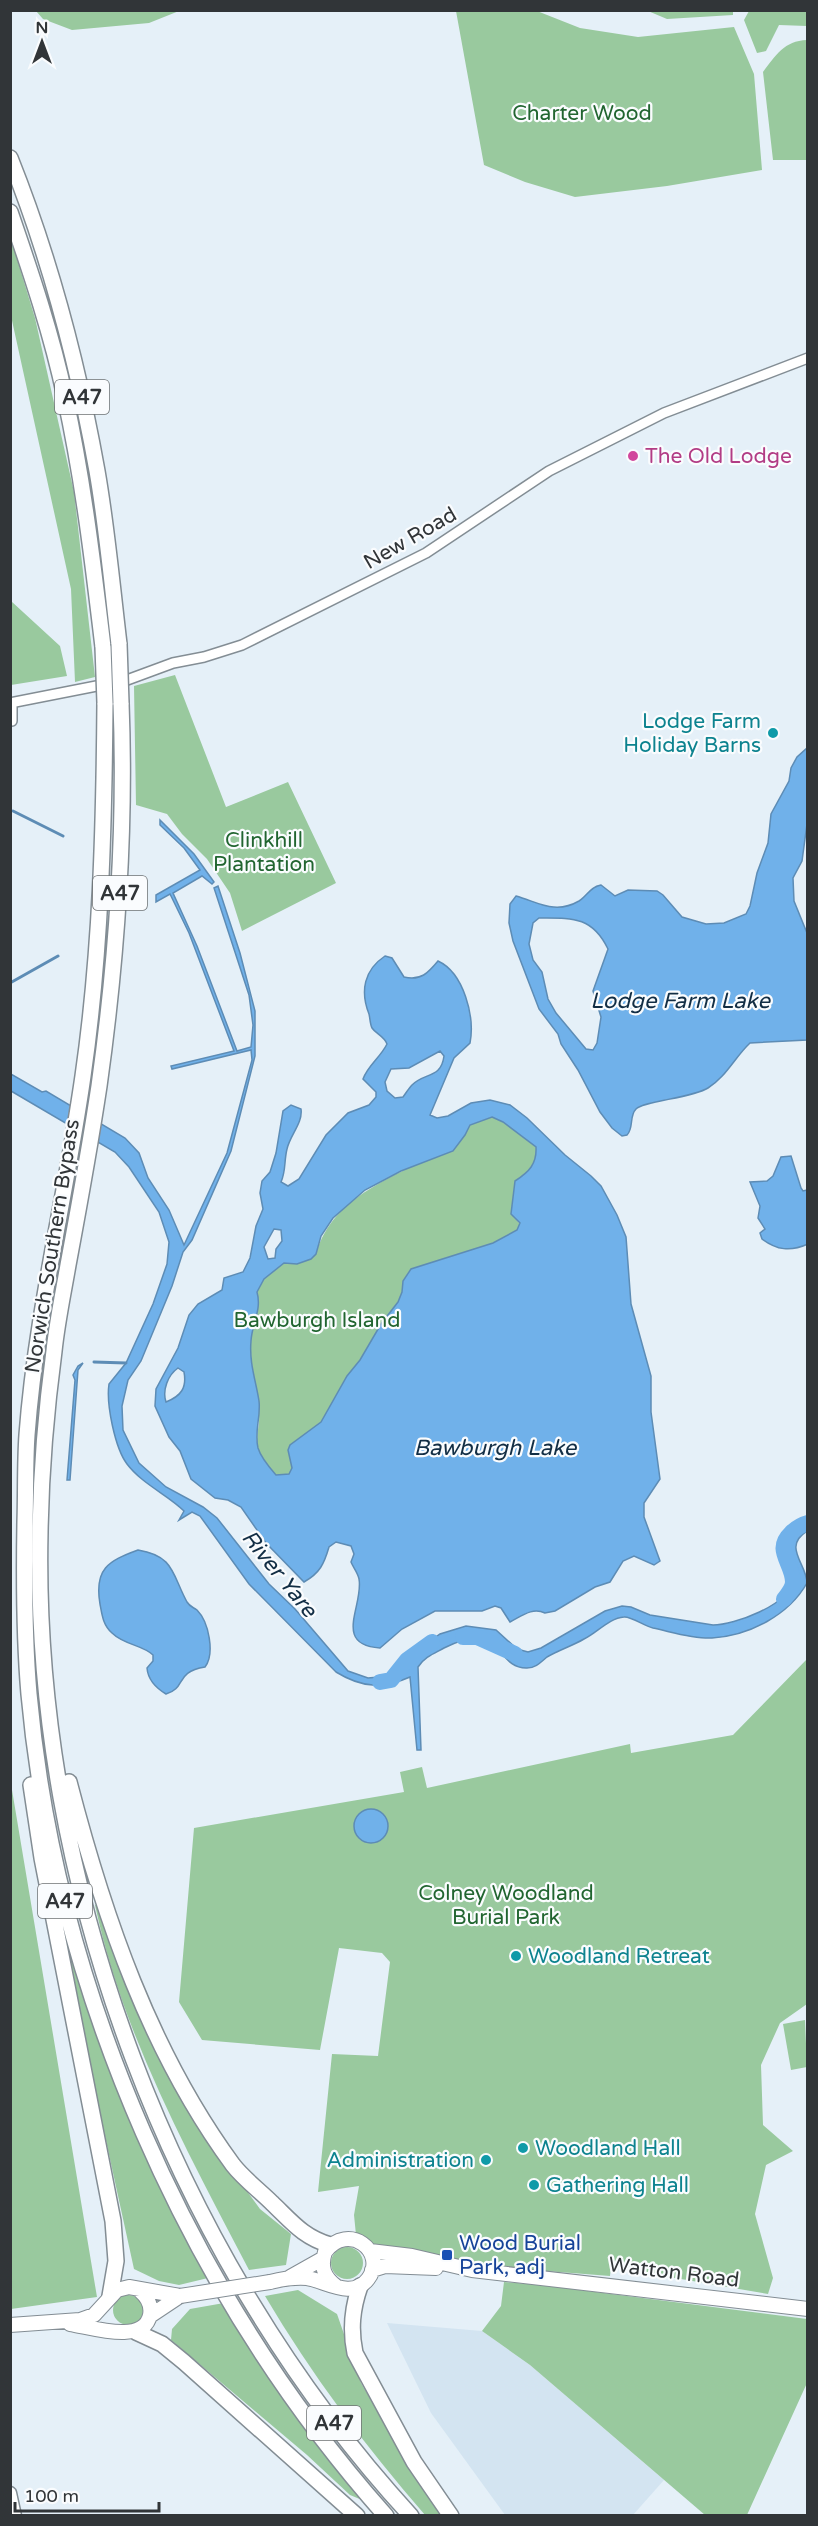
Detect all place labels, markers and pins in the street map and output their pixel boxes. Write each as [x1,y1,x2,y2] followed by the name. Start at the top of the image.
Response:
[645,444,792,469] place label: The Old Lodge
[626,449,640,463] marker: The Old Lodge
[623,709,761,758] place label: Lodge Farm Holiday Barns
[766,726,780,740] marker: Lodge Farm Holiday Barns
[528,1944,710,1969] place label: Woodland Retreat
[509,1949,523,1963] marker: Woodland Retreat
[535,2136,681,2161] place label: Woodland Hall
[516,2141,530,2155] marker: Woodland Hall
[326,2148,474,2173] place label: Administration
[479,2153,493,2167] marker: Administration
[546,2173,689,2198] place label: Gathering Hall
[527,2178,541,2192] marker: Gathering Hall
[459,2231,581,2280] place label: Wood Burial Park, adj
[440,2248,454,2262] marker: Wood Burial Park, adj

